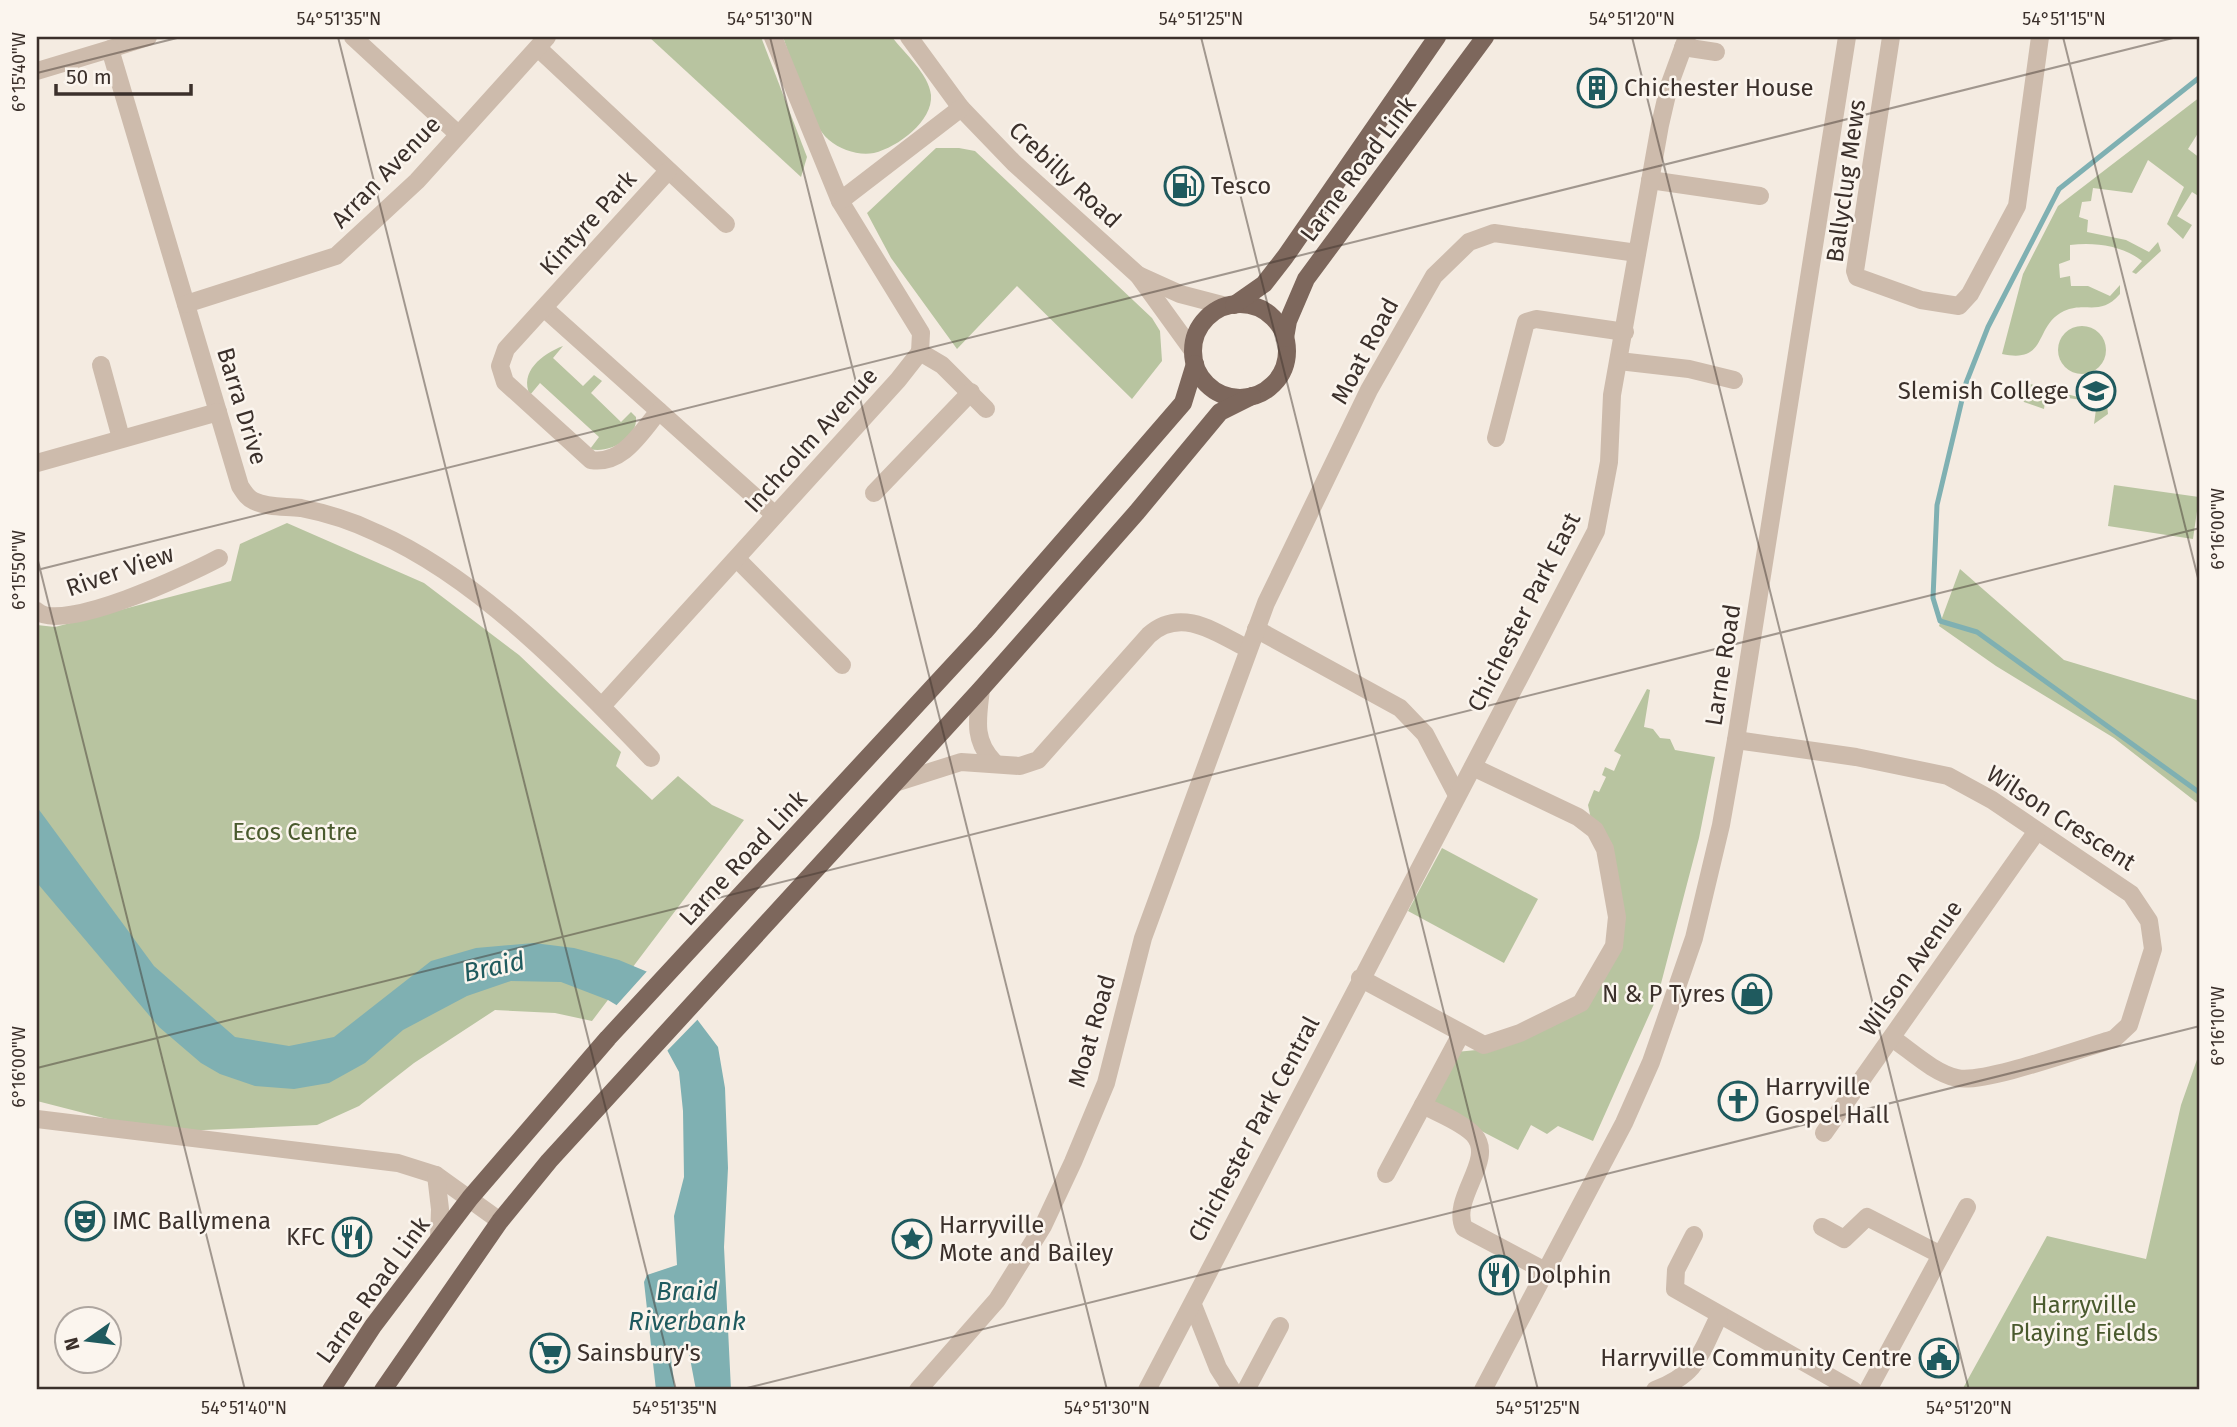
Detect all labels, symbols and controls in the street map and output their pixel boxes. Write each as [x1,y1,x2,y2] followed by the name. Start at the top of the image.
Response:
[297,8,381,30] text: 54°51'35"N
[727,8,813,30] text: 54°51'30"N
[1159,8,1243,30] text: 54°51'25"N
[1589,8,1675,30] text: 54°51'20"N
[2022,8,2106,30] text: 54°51'15"N
[8,32,30,112] text: 6°15'40"W
[56,52,191,96] scale bar
[66,64,112,90] text: 50 m
[1576,67,1618,109] building icon: Chichester House
[1624,74,1813,102] place label: Chichester House
[1294,90,1422,247] street label: Larne Road Link
[1821,98,1871,264] street label: Ballyclug Mews
[326,110,446,234] street label: Arran Avenue
[1003,116,1127,234] street label: Crebilly Road
[534,165,643,281] street label: Kintyre Park
[1163,165,1205,207] fuel station icon: Tesco
[1211,172,1271,200] place label: Tesco
[1325,293,1405,409] street label: Moat Road
[211,344,273,468] street label: Barra Drive
[739,362,883,518] street label: Inchcolm Avenue
[2075,370,2117,412] school or university icon: Slemish College
[1898,377,2069,405] place label: Slemish College
[2207,488,2229,570] text: 6°16'00"W
[1462,507,1586,716] street label: Chichester Park East
[8,530,30,610] text: 6°15'50"W
[62,540,178,602] street label: River View
[1700,602,1746,728] street label: Larne Road
[1981,759,2141,877] street label: Wilson Crescent
[673,784,813,931] street label: Larne Road Link
[232,818,358,846] park label: Ecos Centre
[1854,895,1968,1041] street label: Wilson Avenue
[460,945,528,989] water label: Braid
[1063,971,1121,1091] street label: Moat Road
[1731,973,1773,1015] shop icon: N & P Tyres
[1602,980,1725,1008] place label: N & P Tyres
[2207,986,2229,1066] text: 6°16'10"W
[1183,1011,1325,1247] street label: Chichester Park Central
[8,1026,30,1108] text: 6°16'00"W
[1765,1073,1889,1129] place label: Harryville Gospel Hall
[1717,1080,1759,1122] church icon: Harryville Gospel Hall
[64,1200,106,1242] theatre icon: IMC Ballymena
[112,1207,271,1235] place label: IMC Ballymena
[310,1211,436,1369] street label: Larne Road Link
[939,1211,1114,1267] place label: Harryville Mote and Bailey
[331,1216,373,1258] restaurant icon: KFC
[891,1218,933,1260] place icon: Harryville Mote and Bailey
[286,1223,325,1251] place label: KFC
[1478,1254,1520,1296] restaurant icon: Dolphin
[1526,1261,1612,1289] place label: Dolphin
[628,1276,746,1337] water label: Braid Riverbank
[2010,1291,2158,1347] park label: Harryville Playing Fields
[52,1304,122,1374] north arrow
[529,1332,571,1374] supermarket icon: Sainsbury's
[59,1335,85,1353] text: N
[1918,1337,1960,1379] public building icon: Harryville Community Centre
[577,1339,701,1367] place label: Sainsbury's
[1600,1344,1912,1372] place label: Harryville Community Centre
[201,1397,287,1419] text: 54°51'40"N
[633,1397,717,1419] text: 54°51'35"N
[1064,1397,1150,1419] text: 54°51'30"N
[1496,1397,1580,1419] text: 54°51'25"N
[1926,1397,2012,1419] text: 54°51'20"N

